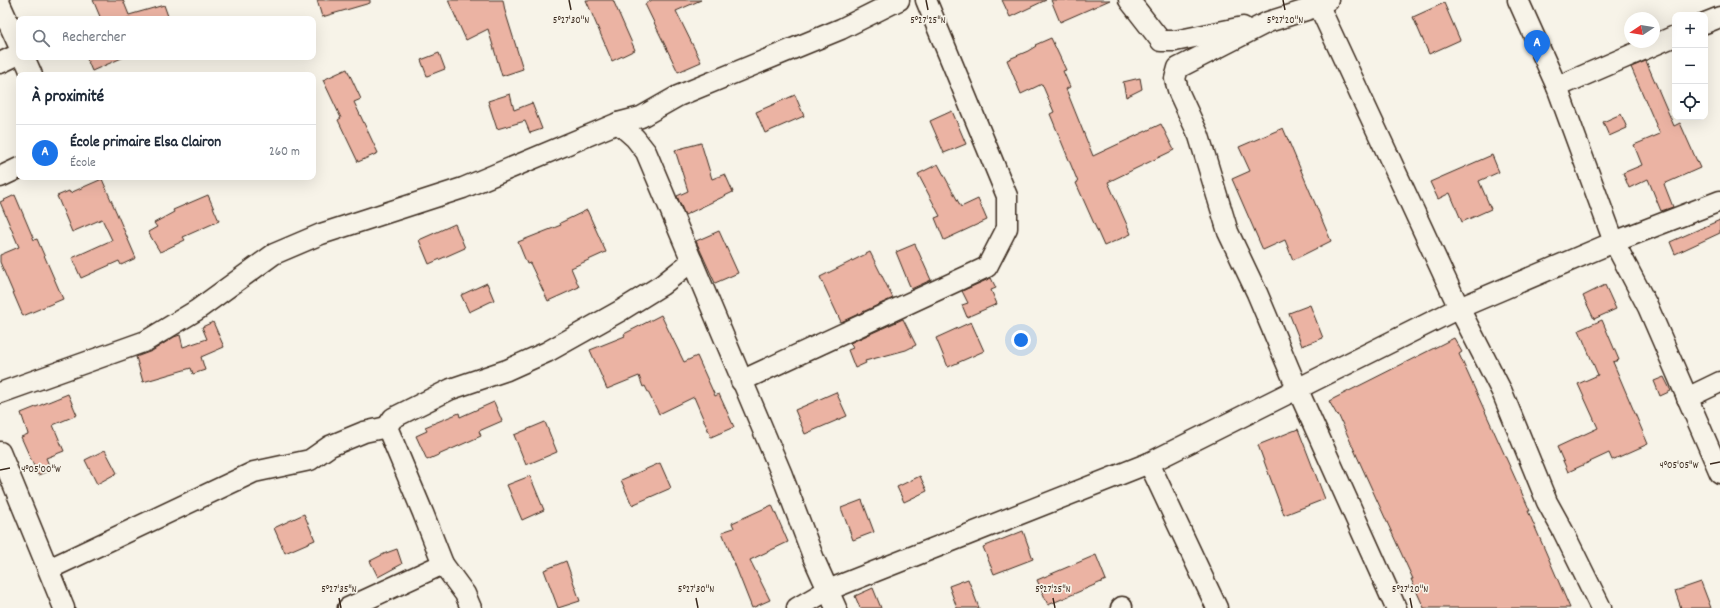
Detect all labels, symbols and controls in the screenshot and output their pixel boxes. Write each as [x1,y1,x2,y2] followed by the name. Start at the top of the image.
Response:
[1624,12,1660,48] north arrow
[1672,12,1708,120] map controls
[1672,12,1708,48] button: +
[553,14,589,28] text: 5°27'30"N
[910,14,946,28] text: 5°27'25"N
[1267,14,1303,28] text: 5°27'20"N
[16,16,316,60] search box
[30,27,52,49] icon: search
[62,27,126,49] text: Rechercher
[1524,30,1550,63] pin: A
[1672,48,1708,84] button: −
[1672,84,1708,120] button: locate
[32,86,104,110] text: À proximité
[70,132,221,154] text: École primaire Elsa Clairon
[41,143,49,162] text: A
[269,143,300,162] text: 260 m
[70,154,96,173] text: École
[1011,330,1031,350] your location
[1660,459,1699,473] text: 4°05'05"W
[21,463,61,477] text: 4°05'00"W
[321,583,357,597] text: 5°27'35"N
[678,583,714,597] text: 5°27'30"N
[1035,583,1071,597] text: 5°27'25"N
[1392,583,1428,597] text: 5°27'20"N

